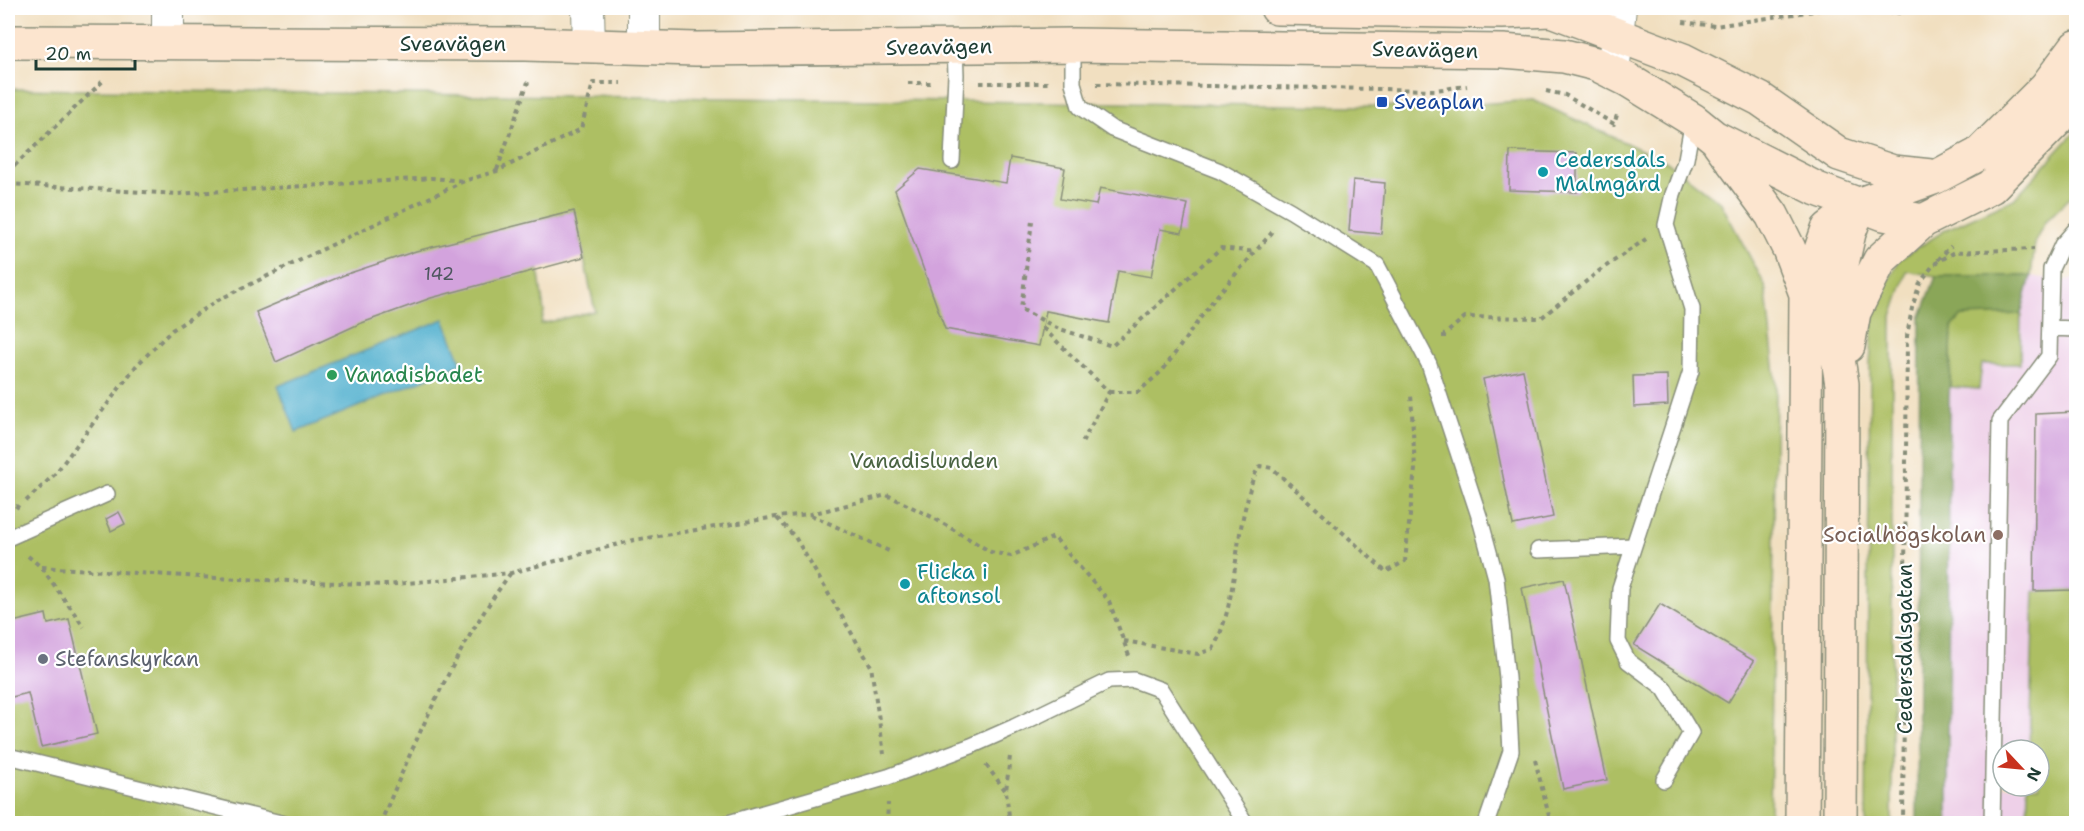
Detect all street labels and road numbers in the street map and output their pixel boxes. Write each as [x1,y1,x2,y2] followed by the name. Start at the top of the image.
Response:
[400,30,506,58] street label: Sveavägen
[886,32,993,62] street label: Sveavägen
[1372,35,1479,65] street label: Sveavägen
[1891,564,1919,734] street label: Cedersdalsgatan

